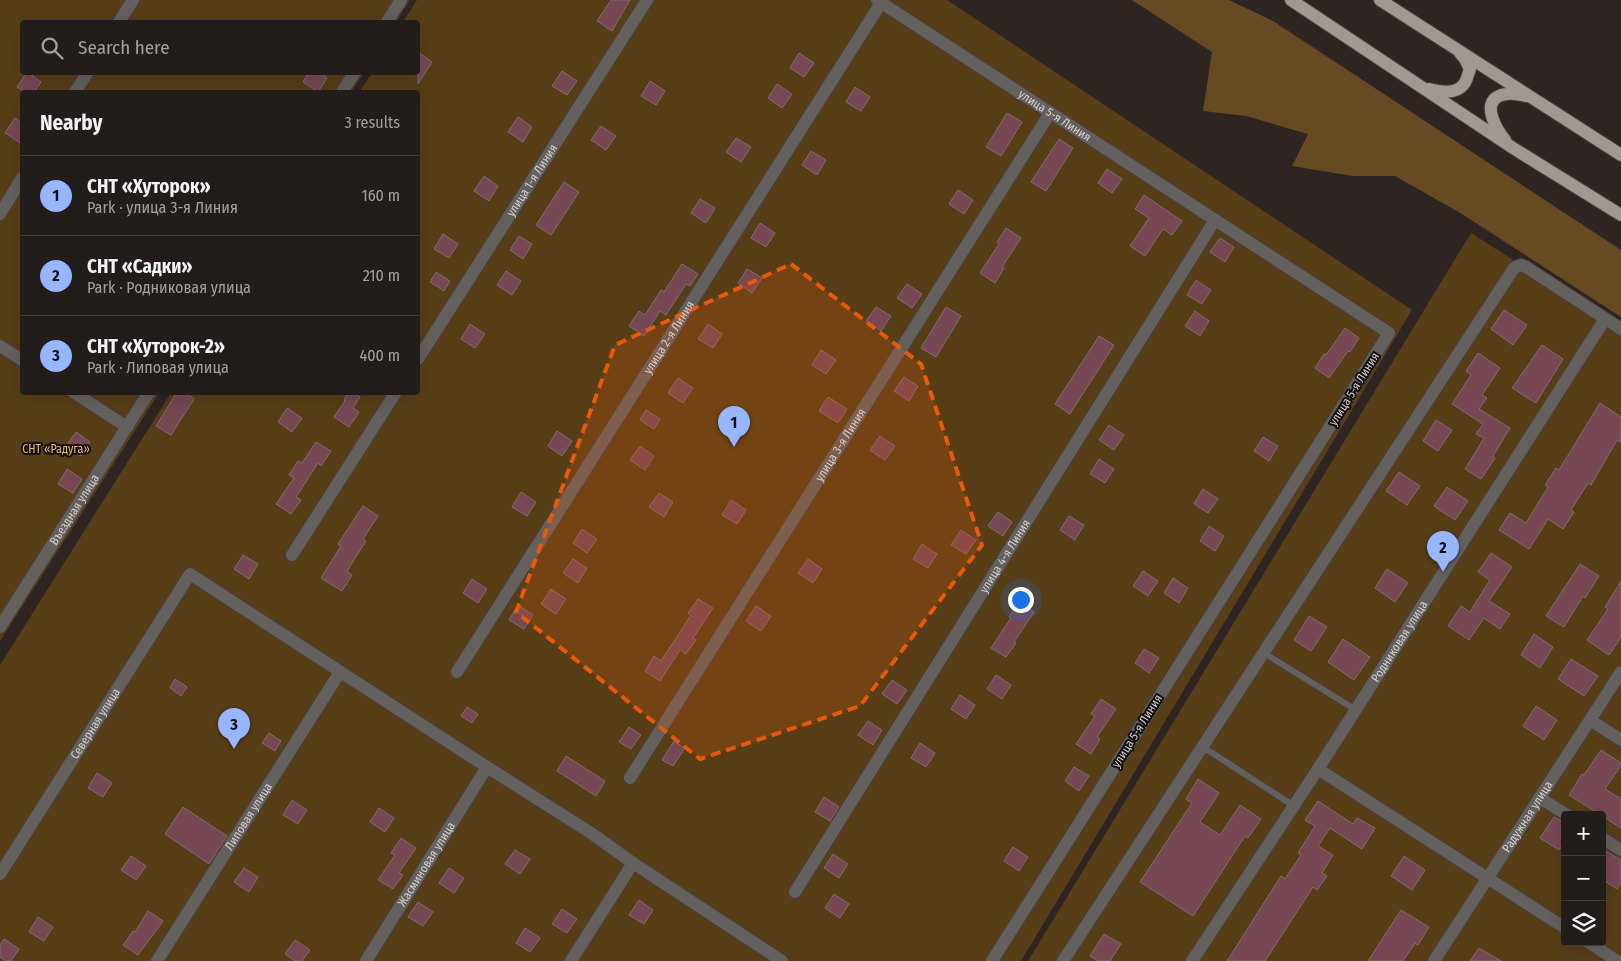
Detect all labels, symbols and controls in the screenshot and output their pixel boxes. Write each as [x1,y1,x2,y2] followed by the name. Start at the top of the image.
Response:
[20,20,420,75] search box
[38,34,66,62] icon: search
[78,36,170,59] text: Search here
[1016,87,1094,144] street label: улица 5-я Линия
[40,110,102,136] text: Nearby
[344,113,400,132] text: 3 results
[504,142,560,219] street label: улица 1-я Линия
[87,175,211,198] text: СНТ «Хуторок»
[53,186,59,205] text: 1
[361,186,400,205] text: 160 m
[87,198,238,217] text: Park · улица 3-я Линия
[87,255,193,278] text: СНТ «Садки»
[52,266,60,285] text: 2
[363,266,400,285] text: 210 m
[87,278,251,297] text: Park · Родниковая улица
[641,298,697,377] street label: улица 2-я Линия
[87,335,225,358] text: СНТ «Хуторок-2»
[52,346,60,365] text: 3
[360,346,400,365] text: 400 m
[1326,350,1382,428] street label: улица 5-я Линия
[87,358,229,377] text: Park · Липовая улица
[718,406,750,447] pin: 1
[812,406,869,484] street label: улица 3-я Линия
[22,442,90,456] park label: СНТ «Радуга»
[47,472,102,548] street label: Въездная улица
[977,517,1033,596] street label: улица 4-я Линия
[1427,531,1459,572] pin: 2
[1008,587,1034,613] your location
[1368,598,1431,685] street label: Родниковая улица
[68,685,123,762] street label: Северная улица
[1109,692,1165,770] street label: улица 5-я Линия
[218,708,250,749] pin: 3
[1499,778,1556,855] street label: Радужная улица
[222,780,275,853] street label: Липовая улица
[1561,811,1606,946] map controls
[1561,811,1606,856] button: +
[395,819,458,909] street label: Жасминовая улица
[1561,856,1606,901] button: −
[1561,901,1606,946] button: layers

